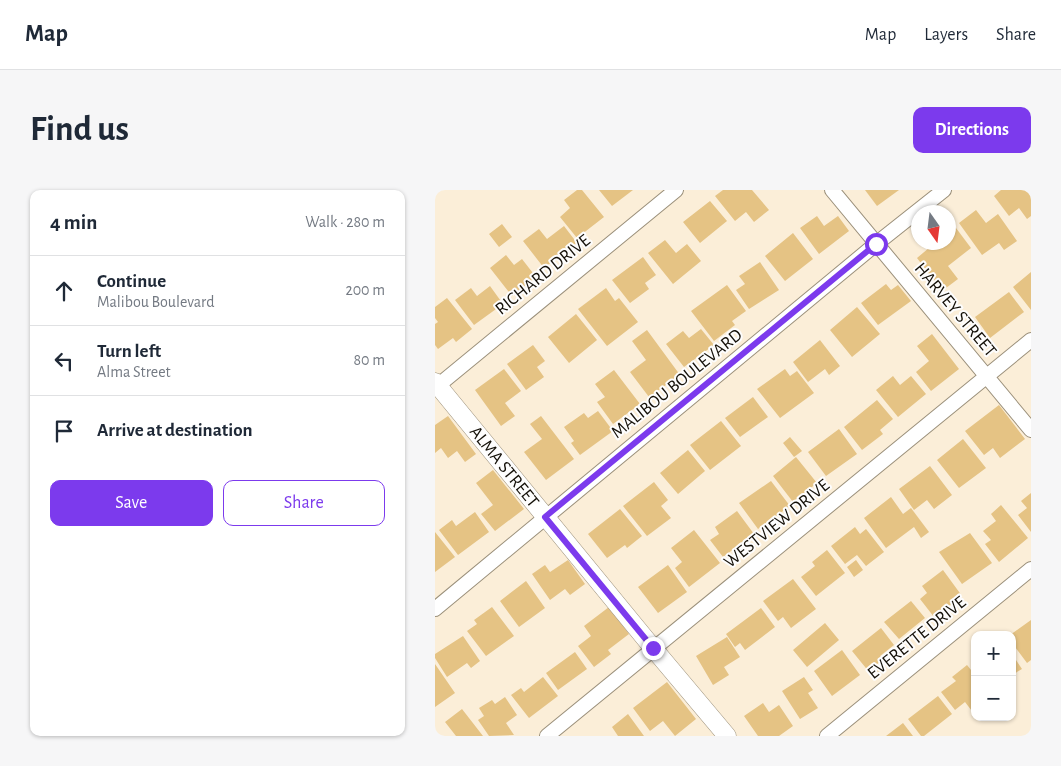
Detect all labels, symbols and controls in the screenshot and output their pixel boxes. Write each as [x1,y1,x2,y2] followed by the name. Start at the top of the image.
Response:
[25,22,68,46] text: Map
[865,26,896,44] text: Map
[924,26,968,44] text: Layers
[996,26,1036,44] text: Share
[913,107,1031,153] button: Directions
[30,112,129,147] text: Find us
[911,205,956,250] north arrow
[50,212,97,233] text: 4 min
[305,214,385,230] text: Walk · 280 m
[492,231,594,319] street label: RICHARD DRIVE
[865,233,888,256] route start
[911,259,1000,361] street label: HARVEY STREET
[97,272,166,291] text: Continue
[50,277,78,305] icon: ahead
[345,282,385,298] text: 200 m
[97,294,215,310] text: Malibou Boulevard
[608,326,746,442] street label: MALIBOU BOULEVARD
[97,342,161,361] text: Turn left
[50,347,78,375] icon: left
[354,352,385,368] text: 80 m
[97,364,171,380] text: Alma Street
[50,417,78,445] icon: arrive
[97,421,253,440] text: Arrive at destination
[466,423,542,511] street label: ALMA STREET
[721,476,833,572] street label: WESTVIEW DRIVE
[50,480,213,526] button: Save
[223,480,385,526] button: Share
[865,593,970,683] street label: EVERETTE DRIVE
[971,631,1016,721] map controls
[971,631,1016,676] button: +
[642,637,665,660] route end
[971,676,1016,721] button: −

